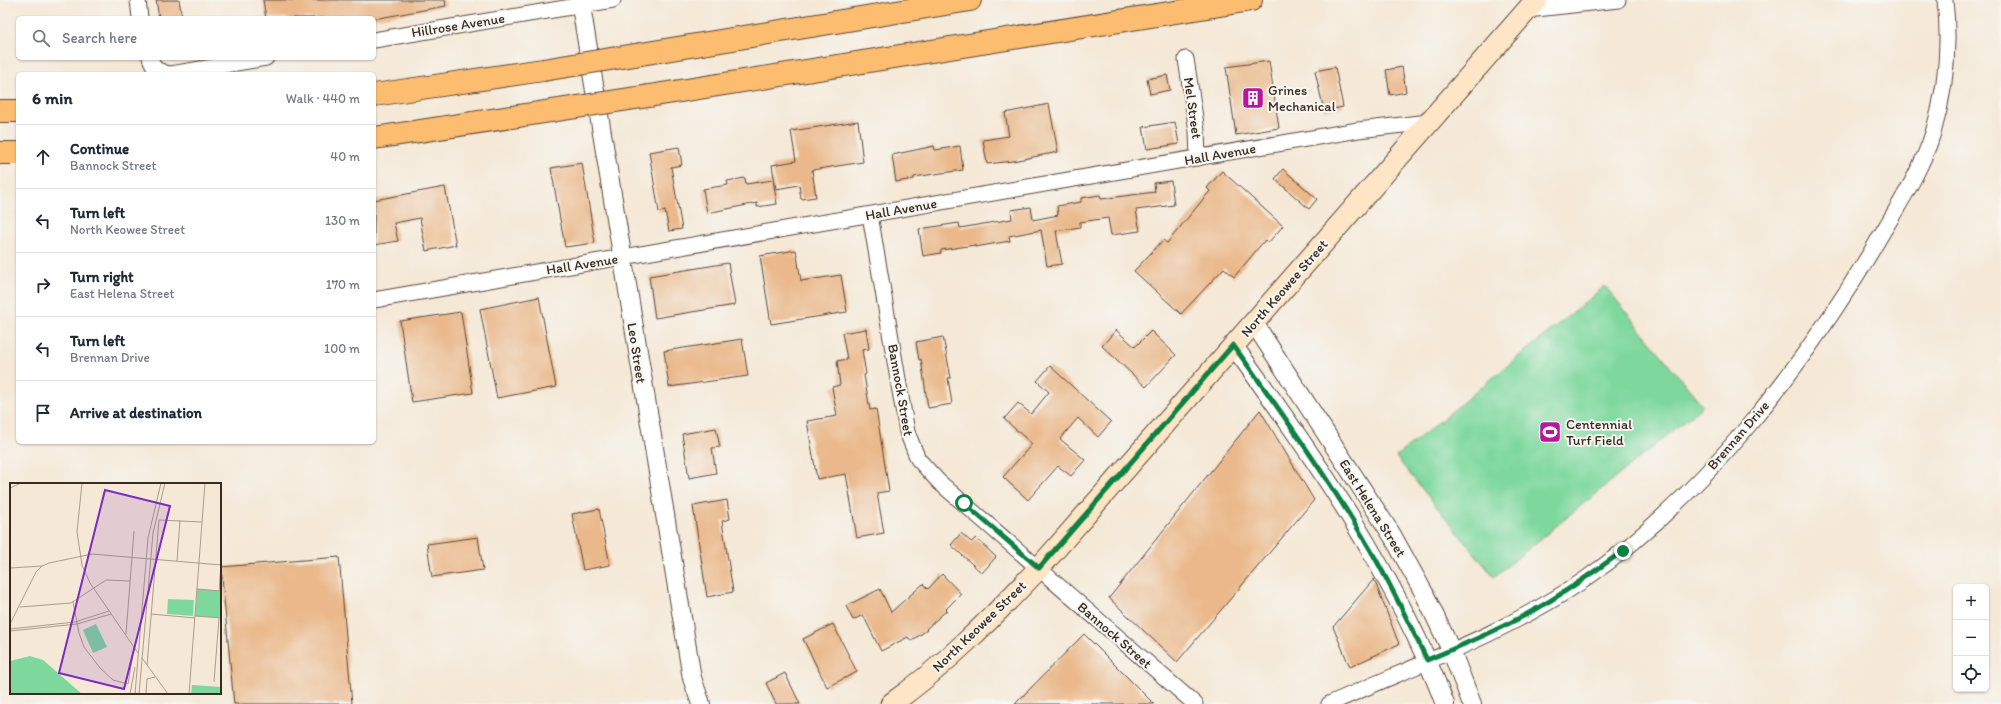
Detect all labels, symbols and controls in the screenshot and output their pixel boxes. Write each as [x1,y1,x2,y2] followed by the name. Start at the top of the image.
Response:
[410,10,506,41] street label: Hillrose Avenue
[16,16,376,60] search box
[30,27,52,49] icon: search
[62,29,137,47] text: Search here
[1180,76,1205,140] street label: Mel Street
[1268,82,1336,115] place label: Grines Mechanical
[1240,85,1266,111] building icon: Grines Mechanical
[32,88,73,108] text: 6 min
[286,91,360,106] text: Walk · 440 m
[70,140,129,158] text: Continue
[1183,140,1258,169] street label: Hall Avenue
[32,146,54,168] icon: ahead
[330,149,360,164] text: 40 m
[70,158,156,173] text: Bannock Street
[864,195,939,224] street label: Hall Avenue
[70,204,125,222] text: Turn left
[32,210,54,232] icon: left
[325,213,360,228] text: 130 m
[70,222,185,237] text: North Keowee Street
[1237,236,1331,341] street label: North Keowee Street
[545,250,620,279] street label: Hall Avenue
[70,268,134,286] text: Turn right
[32,274,54,296] icon: right
[326,277,360,292] text: 170 m
[70,286,174,301] text: East Helena Street
[623,322,650,385] street label: Leo Street
[70,332,125,350] text: Turn left
[32,338,54,360] icon: left
[324,341,360,356] text: 100 m
[884,343,917,437] street label: Bannock Street
[70,350,150,365] text: Brennan Drive
[1704,397,1773,473] street label: Brennan Drive
[32,402,54,424] icon: arrive
[70,404,202,422] text: Arrive at destination
[1566,416,1632,449] place label: Centennial Turf Field
[1537,419,1563,445] sports icon: Centennial Turf Field
[1336,456,1410,560] street label: East Helena Street
[10,483,221,694] inset map
[955,494,973,512] route start
[1614,542,1632,560] route end
[929,577,1030,676] street label: North Keowee Street
[1953,584,1989,692] map controls
[1953,584,1989,620] button: +
[1074,598,1155,672] street label: Bannock Street
[1953,620,1989,656] button: −
[1953,656,1989,692] button: locate

